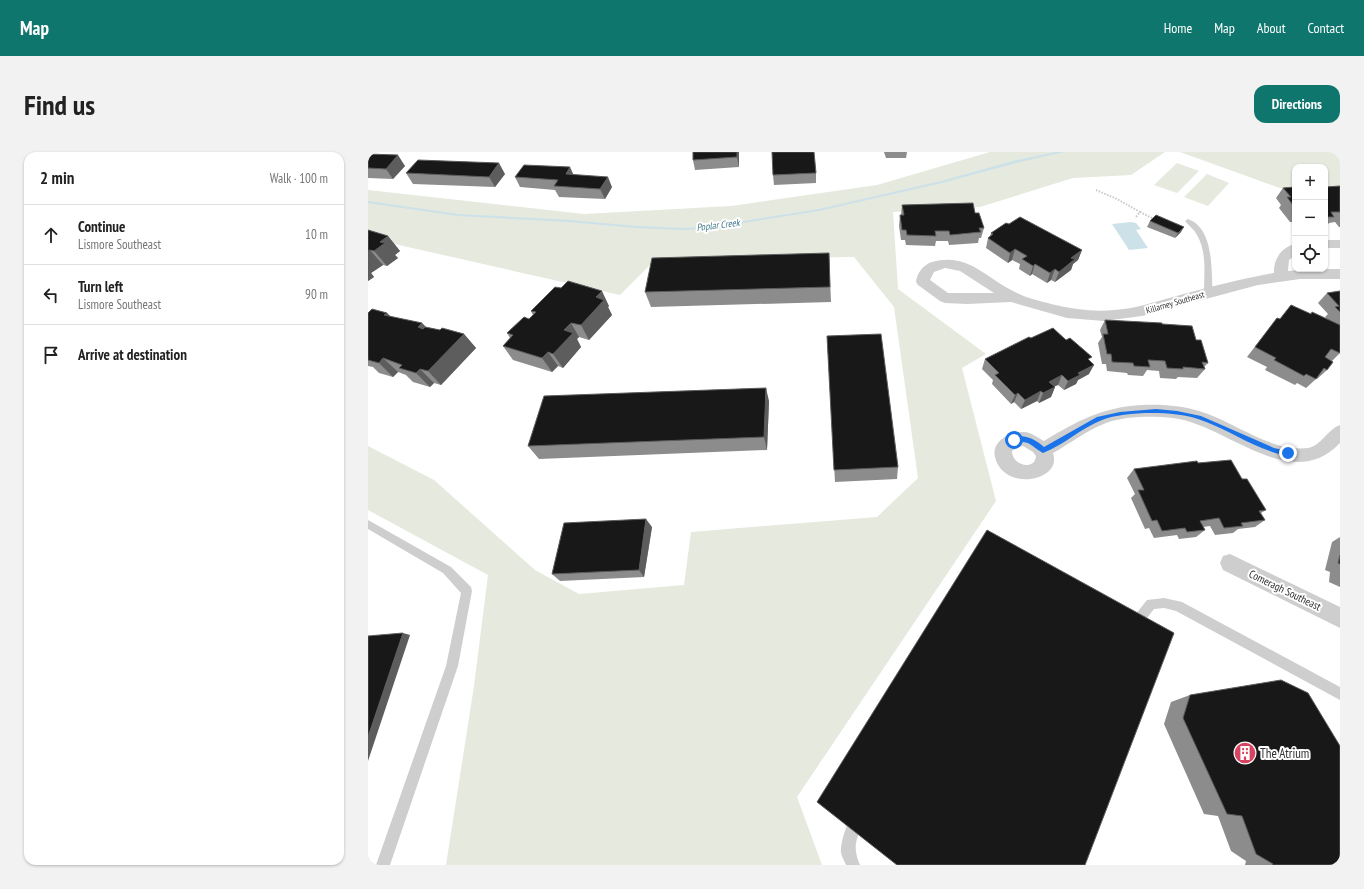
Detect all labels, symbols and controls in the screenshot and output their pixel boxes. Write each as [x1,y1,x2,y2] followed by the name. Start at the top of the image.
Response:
[20,16,49,40] text: Map
[1164,19,1192,37] text: Home
[1214,19,1235,37] text: Map
[1257,19,1286,37] text: About
[1308,19,1344,37] text: Contact
[1254,85,1340,123] button: Directions
[24,86,95,123] text: Find us
[1292,164,1328,272] map controls
[1292,164,1328,200] button: +
[40,167,74,189] text: 2 min
[270,170,328,187] text: Walk · 100 m
[1292,200,1328,236] button: −
[696,216,741,234] water label: Poplar Creek
[78,217,125,236] text: Continue
[40,224,62,246] icon: ahead
[305,226,328,243] text: 10 m
[78,236,161,253] text: Lismore Southeast
[1292,236,1328,272] button: locate
[78,277,123,296] text: Turn left
[40,284,62,306] icon: left
[305,286,328,303] text: 90 m
[1145,288,1206,316] street label: Killarney Southeast
[78,296,161,313] text: Lismore Southeast
[40,344,62,366] icon: arrive
[78,345,187,364] text: Arrive at destination
[1005,431,1023,449] route start
[1279,444,1297,462] route end
[1247,567,1323,613] street label: Comeragh Southeast
[1232,740,1258,766] building icon: The Atrium
[1260,745,1309,762] place label: The Atrium

